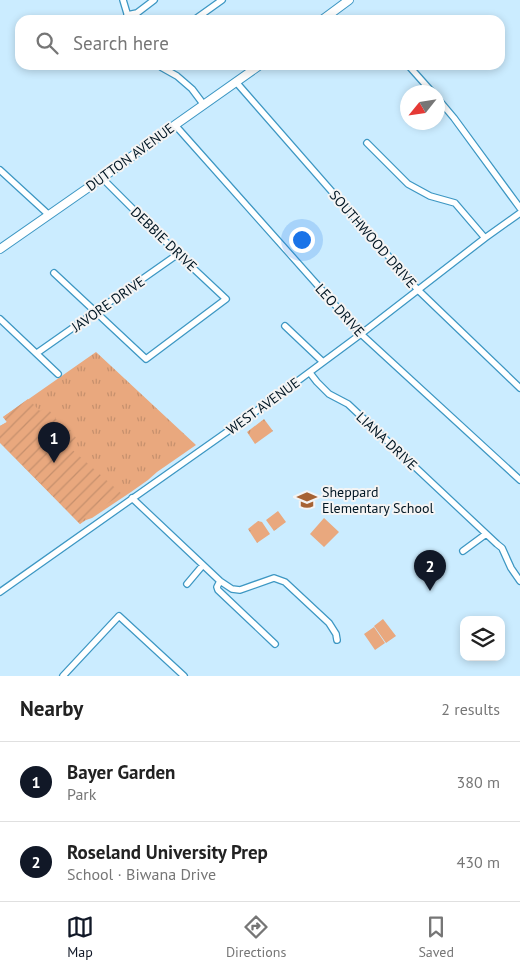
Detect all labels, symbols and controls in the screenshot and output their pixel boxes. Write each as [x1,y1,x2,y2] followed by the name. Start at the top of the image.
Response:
[15,15,505,70] search box
[33,29,61,57] icon: search
[73,31,169,55] text: Search here
[400,85,445,130] north arrow
[82,119,178,195] street label: DUTTON AVENUE
[326,186,420,292] street label: SOUTHWOOD DRIVE
[127,203,201,275] street label: DEBBIE DRIVE
[289,227,315,253] your location
[67,272,148,336] street label: JAVORE DRIVE
[312,280,368,340] street label: LEO DRIVE
[223,373,303,439] street label: WEST AVENUE
[353,408,421,474] street label: LIANA DRIVE
[38,422,70,463] pin: 1
[322,483,434,517] place label: Sheppard Elementary School
[296,489,318,511] school or university icon: Sheppard Elementary School
[414,550,446,591] pin: 2
[460,616,505,661] map controls
[460,616,505,661] button: layers
[20,695,83,722] text: Nearby
[441,699,500,719] text: 2 results
[67,760,175,784] text: Bayer Garden
[31,772,41,792] text: 1
[457,772,500,792] text: 380 m
[67,784,96,804] text: Park
[67,840,268,864] text: Roseland University Prep
[31,852,41,872] text: 2
[457,852,500,872] text: 430 m
[67,864,216,884] text: School · Biwana Drive
[66,913,94,961] tab: Map
[226,913,286,961] tab: Directions
[418,913,454,961] tab: Saved

